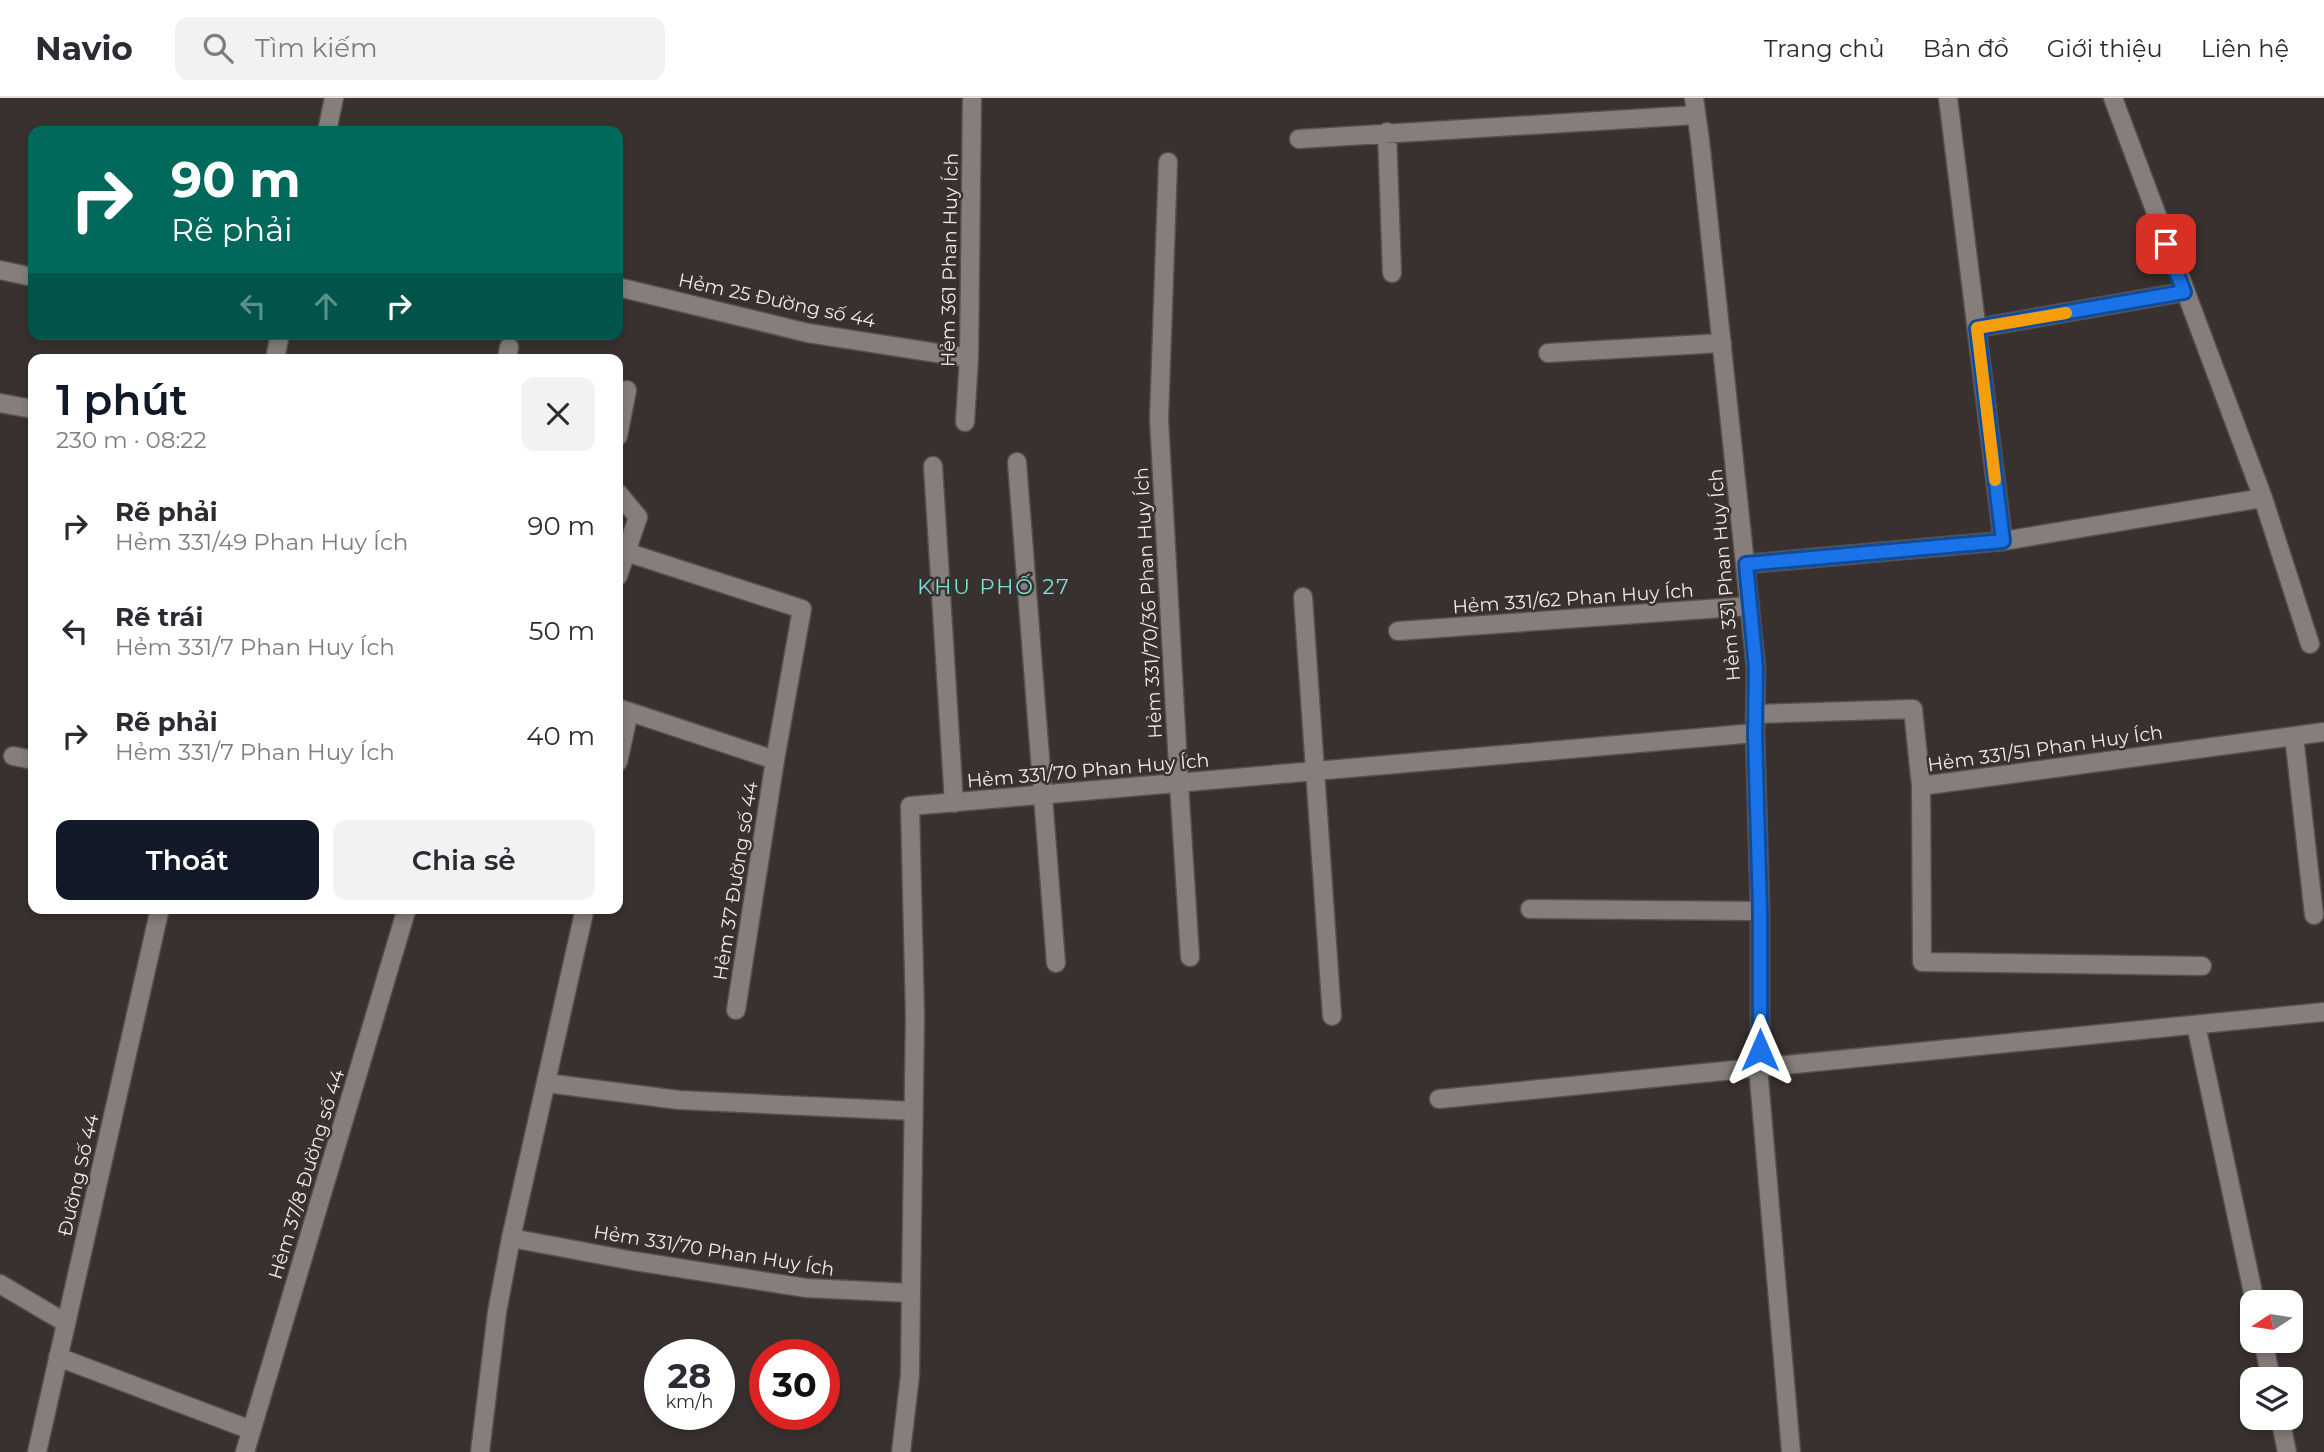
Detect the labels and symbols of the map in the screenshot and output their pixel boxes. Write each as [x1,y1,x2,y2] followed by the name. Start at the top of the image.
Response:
[936,153,963,367] street label: Hẻm 361 Phan Huy Ích
[2136,214,2196,274] pin
[676,268,878,333] street label: Hẻm 25 Đường số 44
[1130,467,1167,739] street label: Hẻm 331/70/36 Phan Huy Ích
[1704,468,1745,682] street label: Hẻm 331 Phan Huy Ích
[917,574,1071,599] district label: KHU PHỐ 27
[1452,579,1694,618] street label: Hẻm 331/62 Phan Huy Ích
[1926,721,2164,776] street label: Hẻm 331/51 Phan Huy Ích
[966,748,1210,793] street label: Hẻm 331/70 Phan Huy Ích
[708,780,763,982] street label: Hẻm 37 Đường số 44
[1723,1013,1797,1087] position arrow
[264,1066,350,1282] street label: Hẻm 37/8 Đường số 44
[53,1111,104,1238] street label: Đường Số 44
[592,1220,836,1281] street label: Hẻm 331/70 Phan Huy Ích
[2240,1290,2303,1353] north arrow
[749,1339,840,1430] speed limit sign: 30

